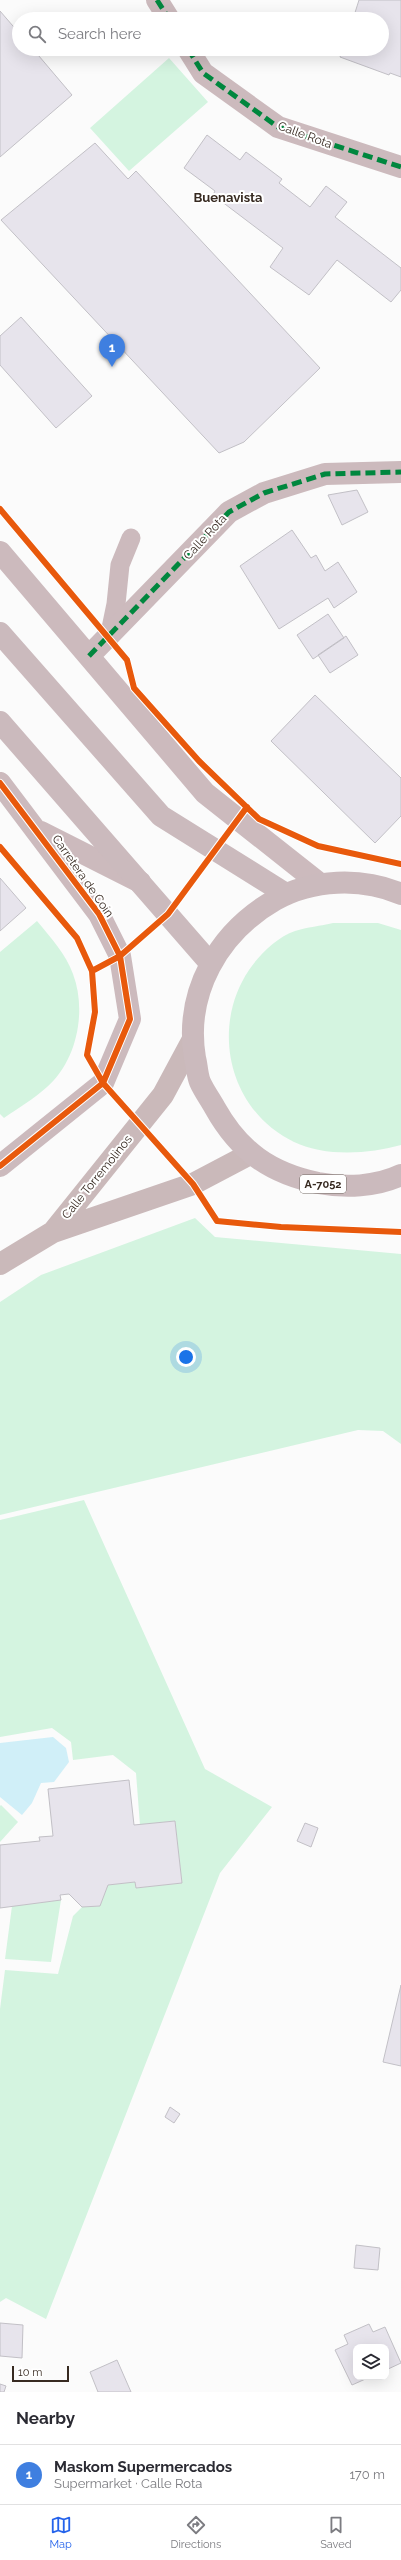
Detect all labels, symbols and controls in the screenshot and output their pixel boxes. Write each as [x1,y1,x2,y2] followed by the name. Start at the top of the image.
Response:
[12,12,389,56] search box
[26,23,48,45] icon: search
[58,25,141,43] text: Search here
[276,119,334,151] street label: Calle Rota
[193,190,263,205] district label: Buenavista
[99,334,125,367] pin: 1
[181,512,229,562] street label: Calle Rota
[49,832,117,920] street label: Carretera de Coín
[59,1132,135,1222] street label: Calle Torremolinos
[300,1175,346,1193] road number: A-7052
[176,1347,196,1367] your location
[353,2344,389,2380] map controls
[353,2344,389,2380] button: layers
[12,2364,69,2383] scale bar
[18,2366,42,2379] text: 10 m
[16,2408,75,2428] text: Nearby
[54,2458,232,2476] text: Maskom Supermercados
[26,2467,32,2482] text: 1
[349,2467,385,2482] text: 170 m
[54,2476,202,2491] text: Supermarket · Calle Rota
[49,2514,72,2551] tab: Map
[171,2514,221,2551] tab: Directions
[320,2514,352,2551] tab: Saved

